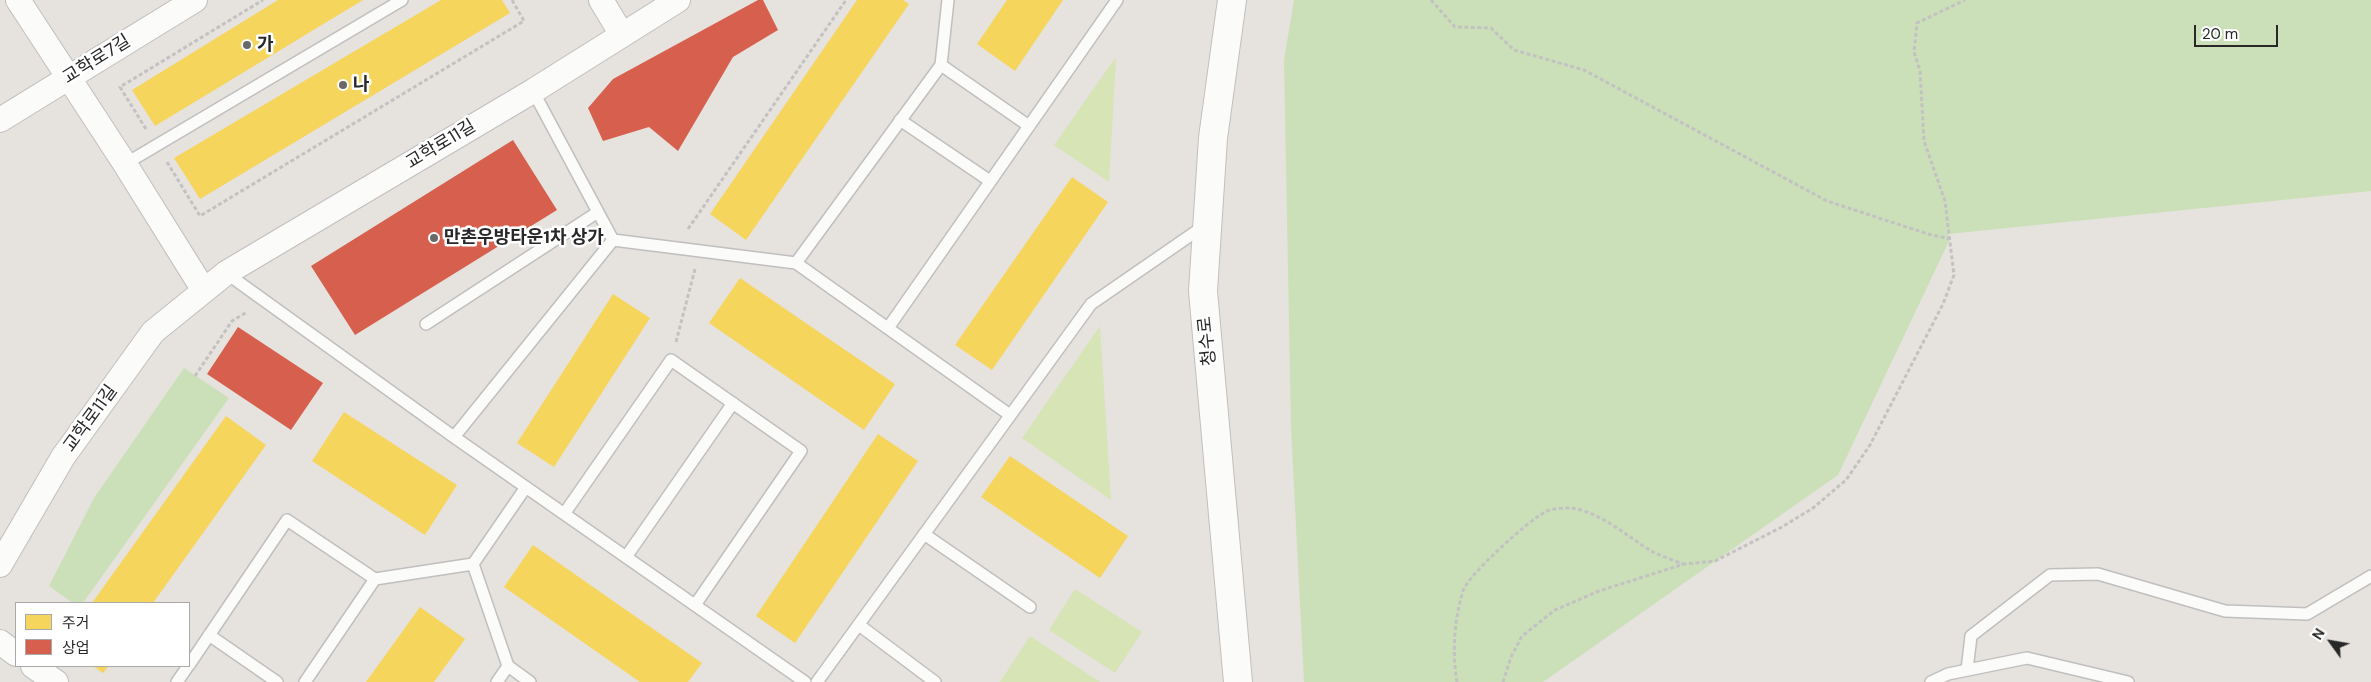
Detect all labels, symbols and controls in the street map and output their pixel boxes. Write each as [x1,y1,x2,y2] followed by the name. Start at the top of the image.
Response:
[2196,15,2280,47] scale bar
[2202,24,2238,44] text: 20 m
[59,31,135,89] street label: 교학로7길
[257,34,274,56] place label: 가
[241,39,253,51] marker: 가
[353,74,370,96] place label: 나
[337,79,349,91] marker: 나
[402,116,480,174] street label: 교학로11길
[444,227,604,249] place label: 만촌우방타운1차 상가
[428,232,440,244] marker: 만촌우방타운1차 상가
[1195,315,1221,367] street label: 청수로
[59,381,123,457] street label: 교학로11길
[15,602,190,667] legend
[62,613,90,633] text: 주거
[2306,617,2356,667] north arrow
[2308,625,2329,643] text: N
[62,638,90,658] text: 상업

